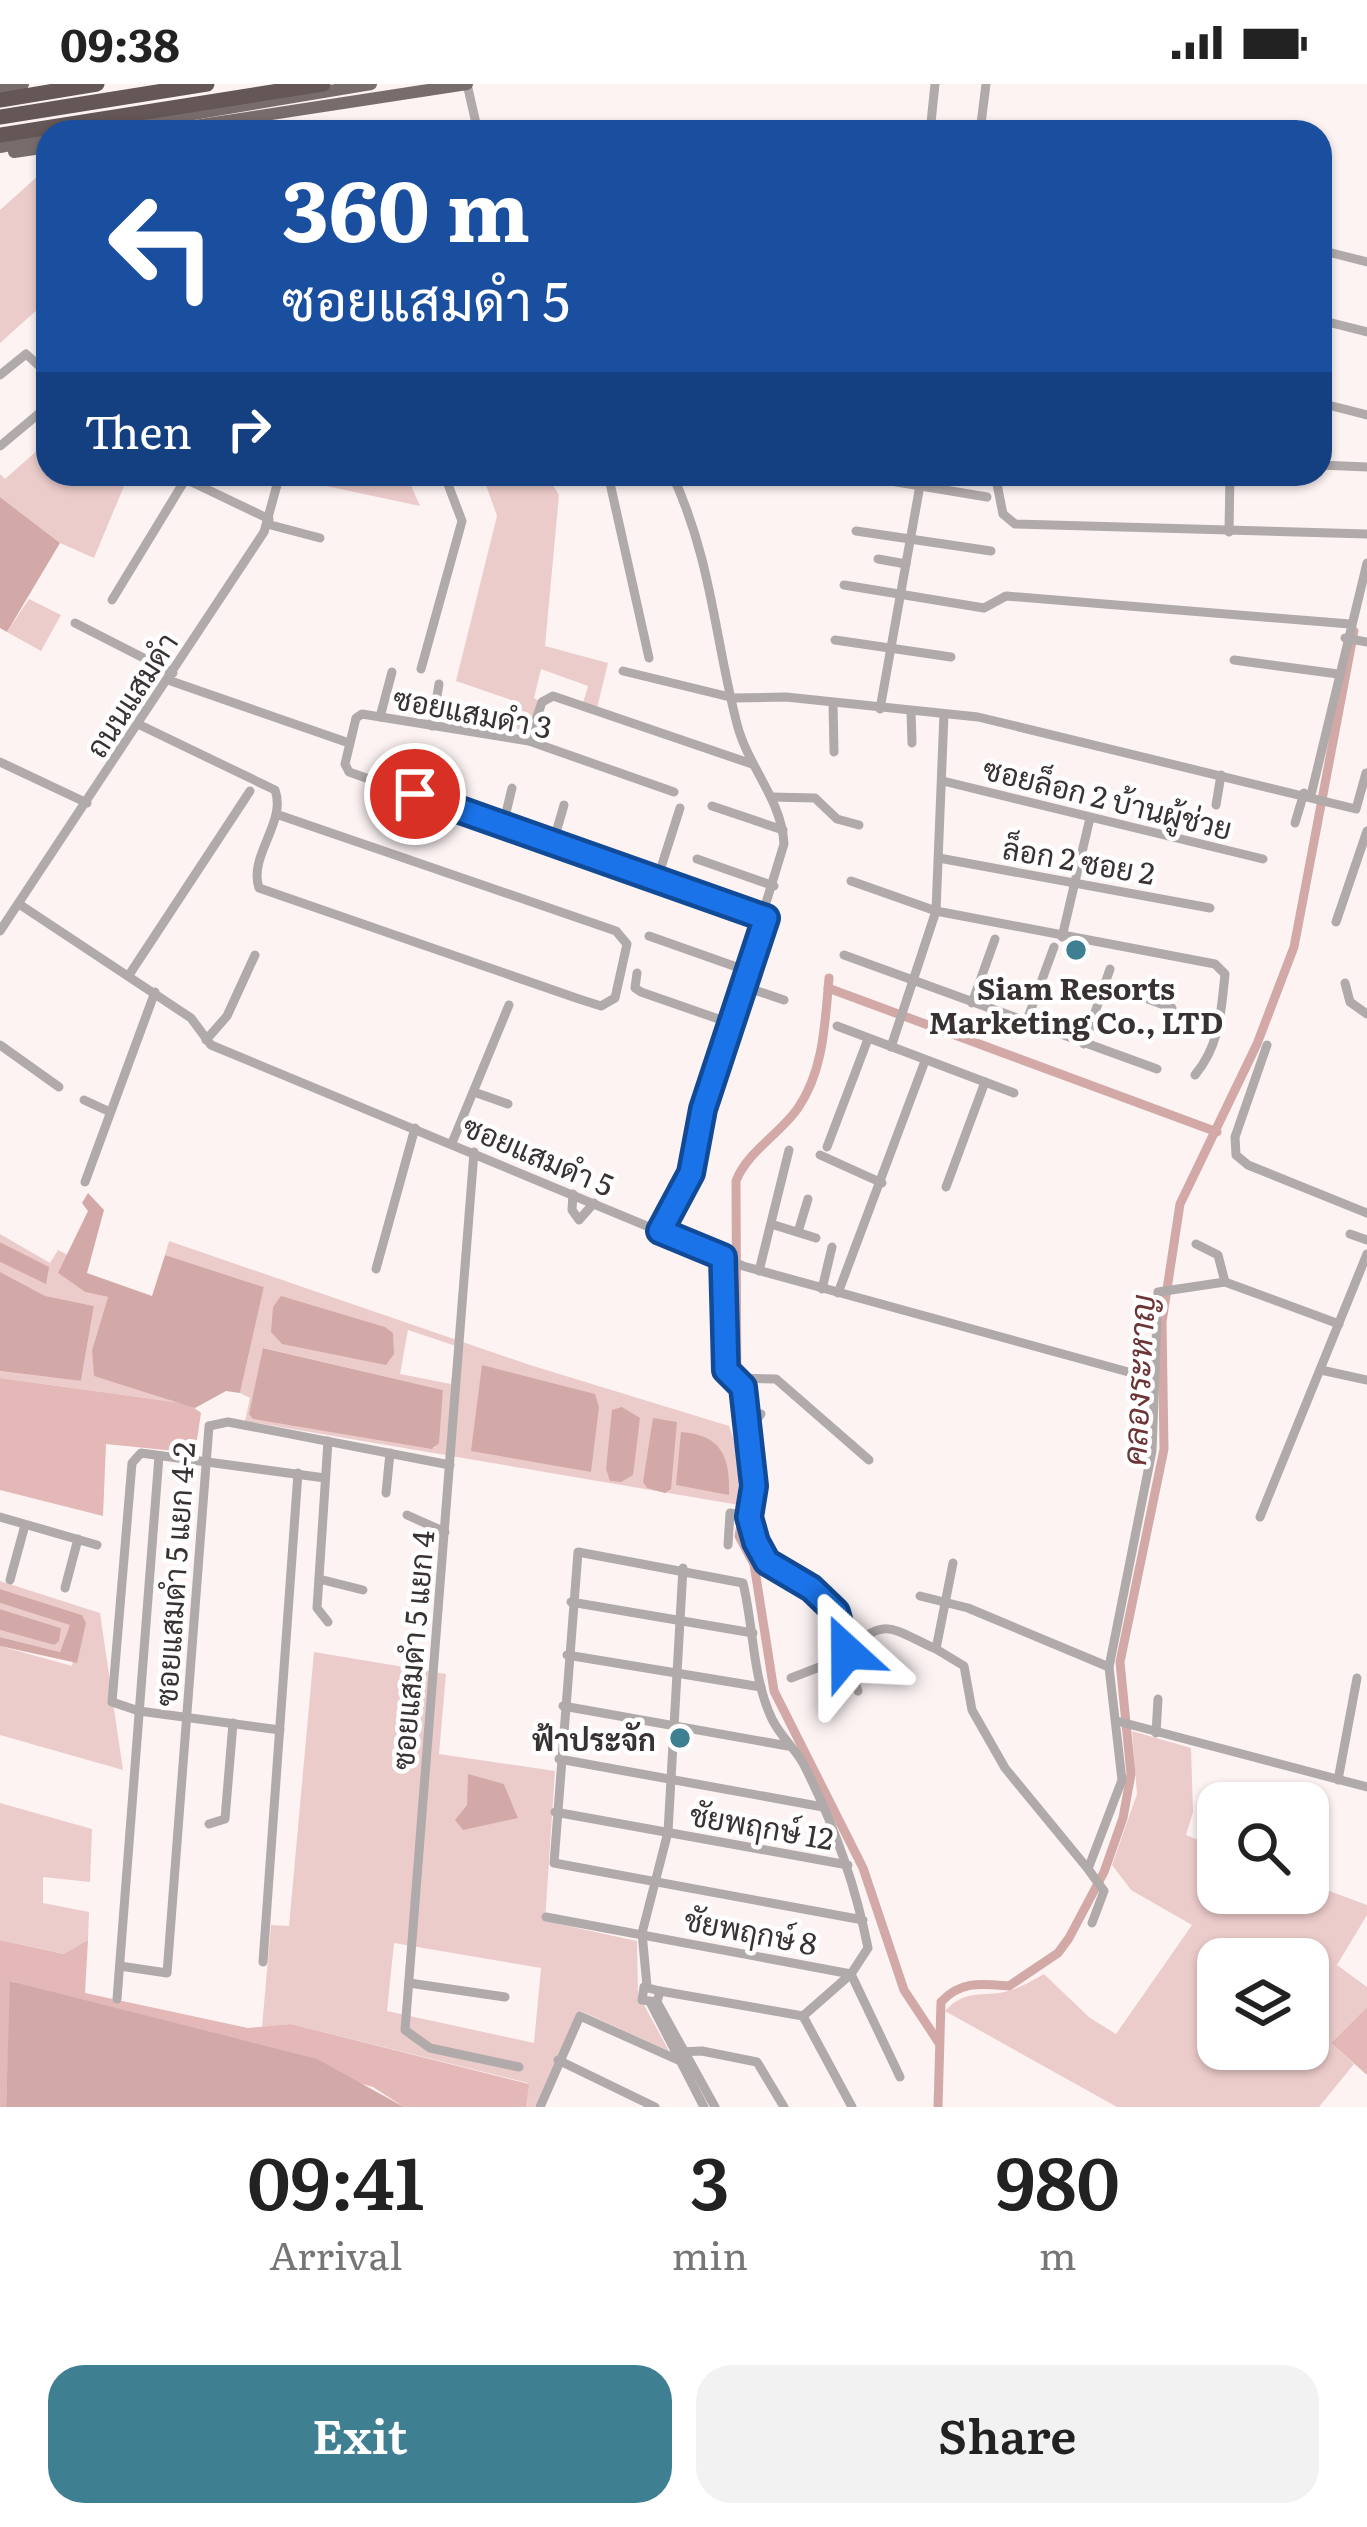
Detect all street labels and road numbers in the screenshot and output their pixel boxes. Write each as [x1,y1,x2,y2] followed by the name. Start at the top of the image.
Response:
[73,623,187,765] street label: ถนนแสมดำ
[390,674,556,748] street label: ซอยแสมดำ 3
[979,745,1237,850] street label: ซอยล็อก 2 บ้านผู้ช่วย
[999,824,1159,894] street label: ล็อก 2 ซอย 2
[457,1102,621,1206] street label: ซอยแสมดำ 5
[142,1440,204,1708] street label: ซอยแสมดำ 5 แยก 4-2
[379,1528,443,1772] street label: ซอยแสมดำ 5 แยก 4
[687,1791,837,1859] street label: ชัยพฤกษ์ 12
[681,1896,821,1964] street label: ชัยพฤกษ์ 8

